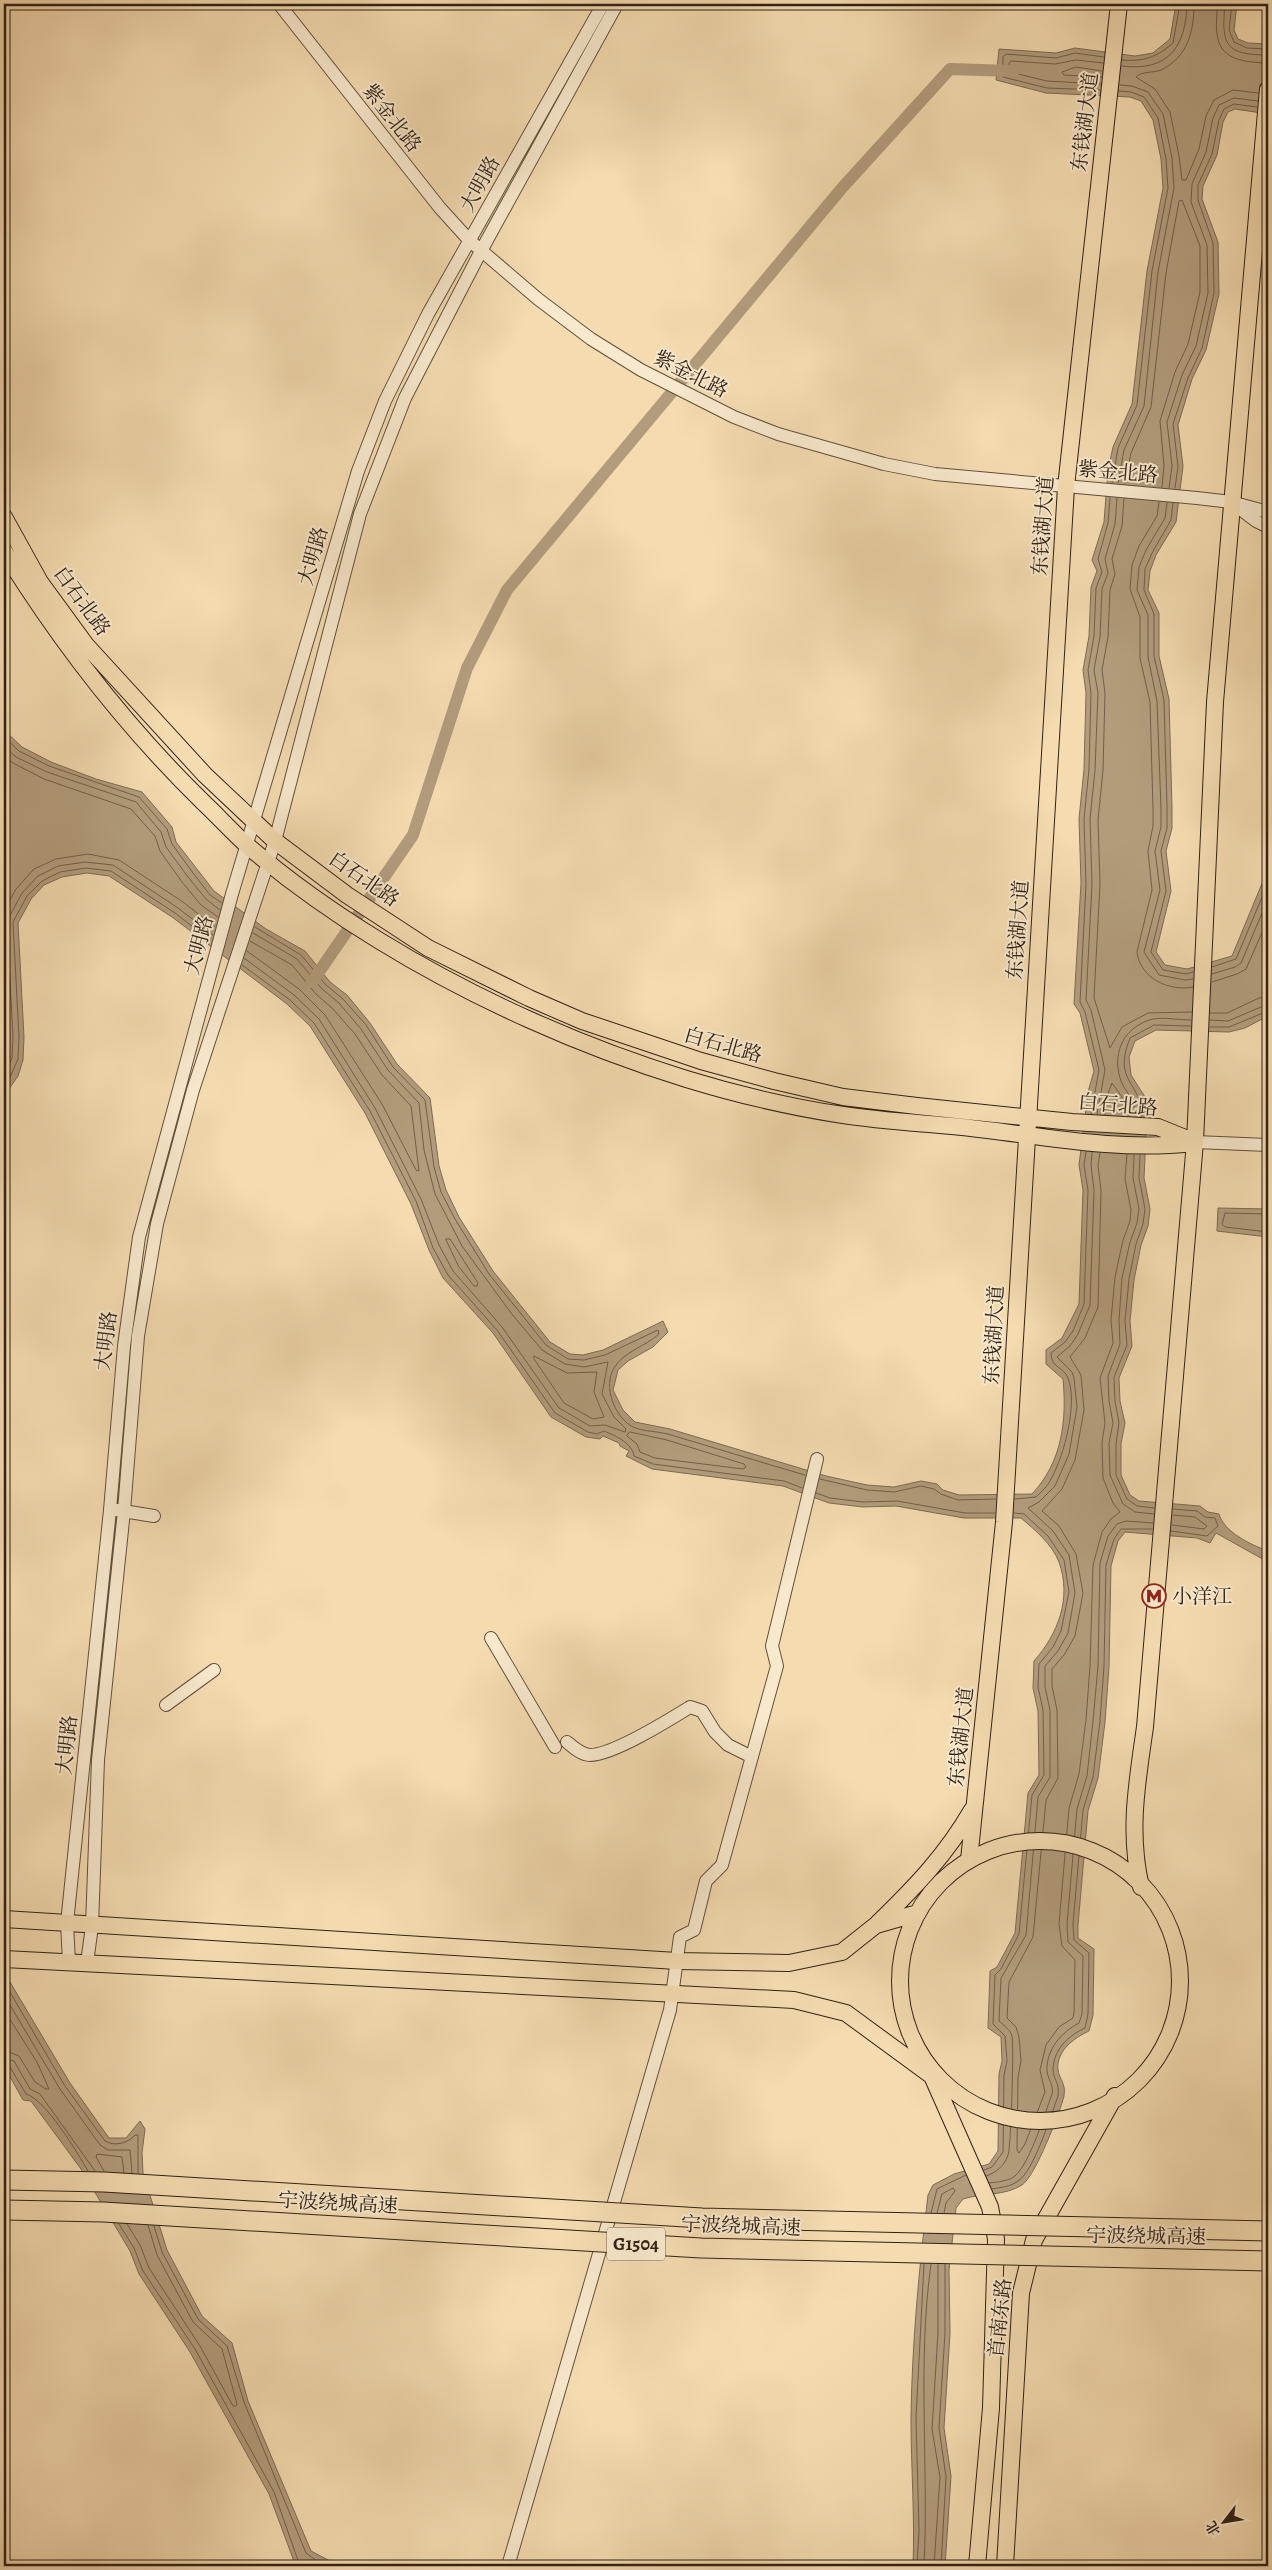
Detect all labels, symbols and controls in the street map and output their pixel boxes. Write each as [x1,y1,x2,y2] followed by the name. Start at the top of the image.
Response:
[1066,71,1104,173] street label: 东钱湖大道
[357,78,427,158] street label: 紫金北路
[454,151,506,217] street label: 大明路
[649,344,733,404] street label: 紫金北路
[1077,455,1159,489] street label: 紫金北路
[1026,475,1060,577] street label: 东钱湖大道
[292,523,334,589] street label: 大明路
[48,561,116,641] street label: 白石北路
[323,845,405,913] street label: 白石北路
[1001,879,1035,981] street label: 东钱湖大道
[178,913,220,977] street label: 大明路
[681,1021,765,1069] street label: 白石北路
[1077,1088,1159,1122] street label: 白石北路
[978,1284,1010,1386] street label: 东钱湖大道
[89,1310,123,1372] street label: 大明路
[1141,1583,1167,1609] metro station icon: 小洋江
[1172,1583,1232,1610] place label: 小洋江
[942,1686,980,1788] street label: 东钱湖大道
[50,1714,84,1776] street label: 大明路
[277,2186,399,2220] street label: 宁波绕城高速
[681,2210,801,2242] street label: 宁波绕城高速
[1086,2221,1206,2251] street label: 宁波绕城高速
[607,2228,665,2260] road number: G1504
[982,2277,1018,2359] street label: 首南东路
[1200,2498,1250,2548] north arrow
[1202,2518,1225,2539] text: 北

